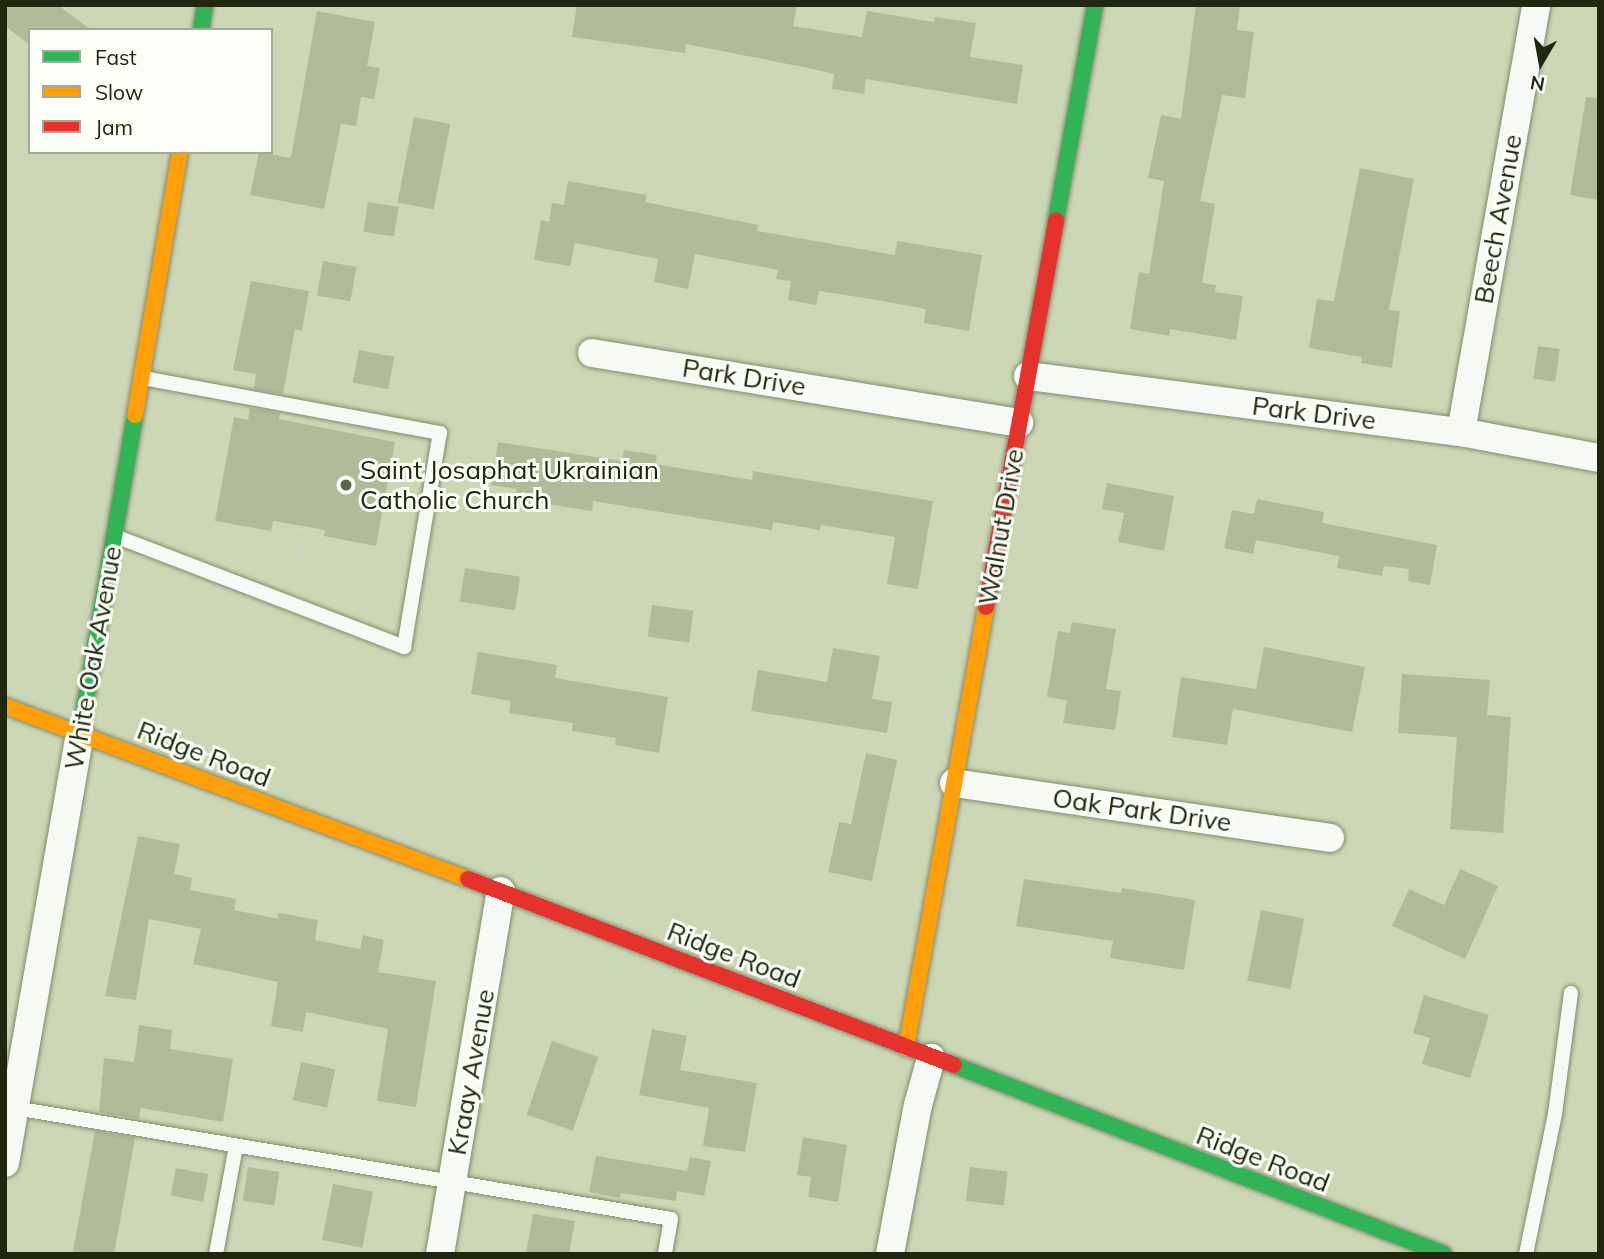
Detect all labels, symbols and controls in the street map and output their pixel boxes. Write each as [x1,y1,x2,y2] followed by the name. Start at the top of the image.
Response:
[28,28,273,154] legend
[1506,28,1576,98] north arrow
[95,44,137,70] text: Fast
[1528,71,1547,97] text: N
[95,79,143,105] text: Slow
[95,114,133,140] text: Jam
[1468,132,1528,306] street label: Beech Avenue
[680,352,808,402] street label: Park Drive
[1250,390,1378,436] street label: Park Drive
[972,446,1030,608] street label: Walnut Drive
[360,454,659,516] place label: Saint Josaphat Ukrainian Catholic Church
[338,477,354,493] marker: Saint Josaphat Ukrainian Catholic Church
[58,544,128,772] street label: White Oak Avenue
[133,714,275,794] street label: Ridge Road
[1051,782,1233,838] street label: Oak Park Drive
[663,915,805,995] street label: Ridge Road
[441,987,501,1157] street label: Kraay Avenue
[1192,1119,1334,1199] street label: Ridge Road

